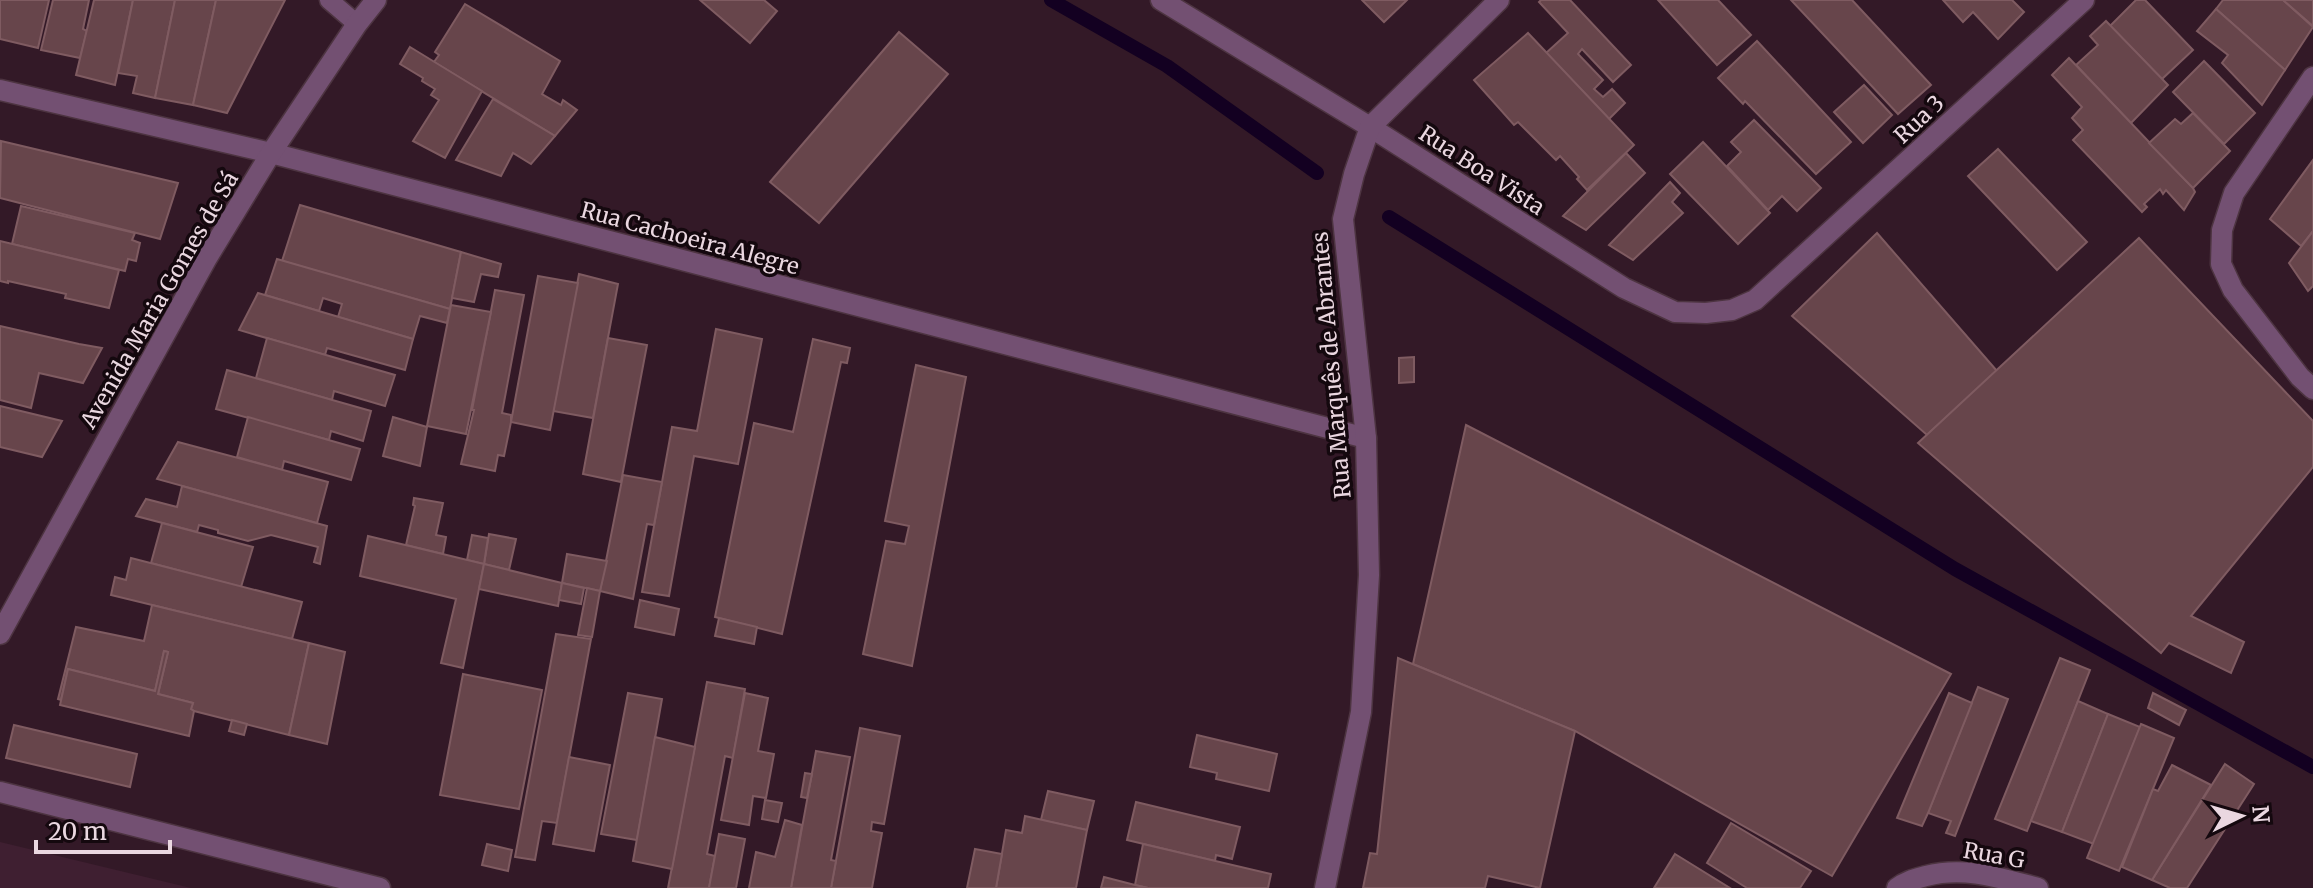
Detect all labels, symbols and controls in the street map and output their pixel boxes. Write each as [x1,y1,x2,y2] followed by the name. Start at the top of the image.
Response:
[1888,89,1950,149] street label: Rua 3
[1414,119,1550,221] street label: Rua Boa Vista
[73,166,244,434] street label: Avenida Maria Gomes de Sá
[578,195,802,281] street label: Rua Cachoeira Alegre
[1305,230,1357,500] street label: Rua Marquês de Abrantes
[2201,776,2281,856] north arrow
[36,804,170,854] scale bar
[2246,804,2276,825] text: N
[48,816,107,847] text: 20 m
[1961,836,2027,874] street label: Rua G

